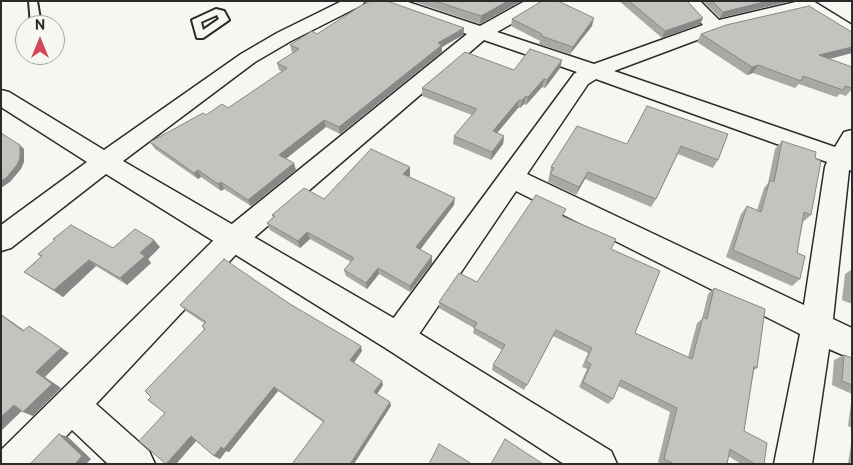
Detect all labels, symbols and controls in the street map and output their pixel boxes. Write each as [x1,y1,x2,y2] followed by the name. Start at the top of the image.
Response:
[15,15,65,65] north arrow
[35,17,45,34] text: N

